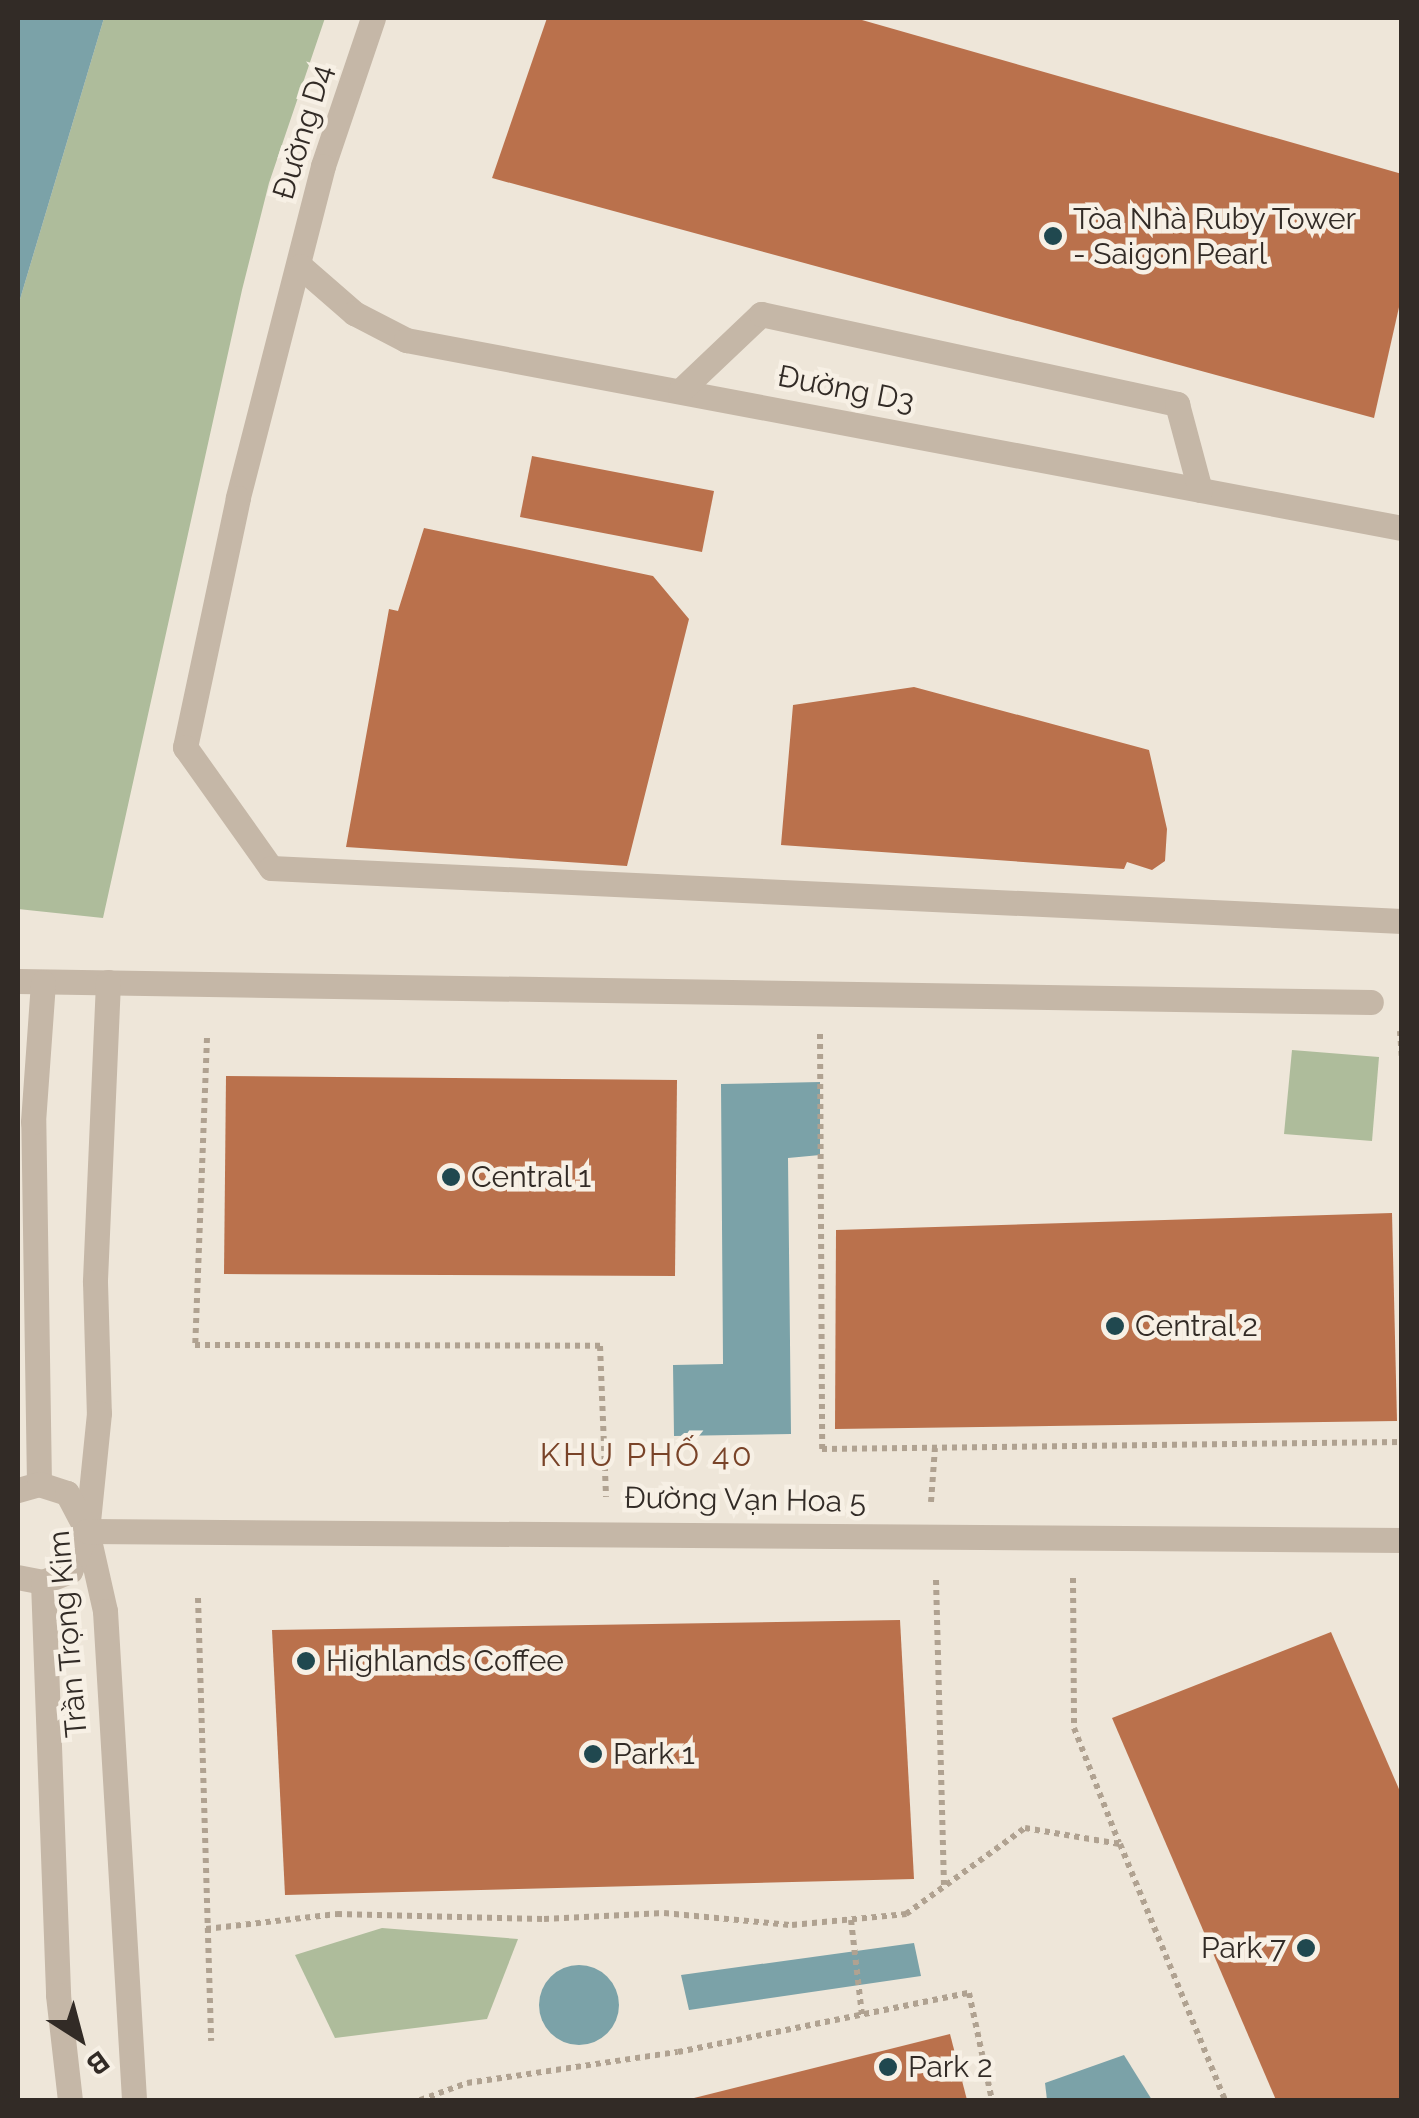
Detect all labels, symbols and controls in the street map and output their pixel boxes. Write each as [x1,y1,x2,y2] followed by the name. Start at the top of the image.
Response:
[266,60,340,204] street label: Đường D4
[1073,201,1358,272] place label: Tòa Nhà Ruby Tower - Saigon Pearl
[1042,225,1064,247] marker: Tòa Nhà Ruby Tower - Saigon Pearl
[775,358,917,420] street label: Đường D3
[471,1159,592,1195] place label: Central 1
[440,1166,462,1188] marker: Central 1
[1135,1308,1259,1344] place label: Central 2
[1104,1315,1126,1337] marker: Central 2
[540,1436,754,1474] district label: KHU PHỐ 40
[623,1480,867,1520] street label: Đường Vạn Hoa 5
[41,1529,95,1739] street label: Trần Trọng Kim
[326,1643,564,1679] place label: Highlands Coffee
[295,1650,317,1672] marker: Highlands Coffee
[613,1736,695,1772] place label: Park 1
[582,1743,604,1765] marker: Park 1
[1201,1930,1286,1966] place label: Park 7
[1295,1937,1317,1959] marker: Park 7
[30,1988,130,2088] north arrow
[81,2044,115,2082] text: B
[908,2049,993,2085] place label: Park 2
[877,2056,899,2078] marker: Park 2

